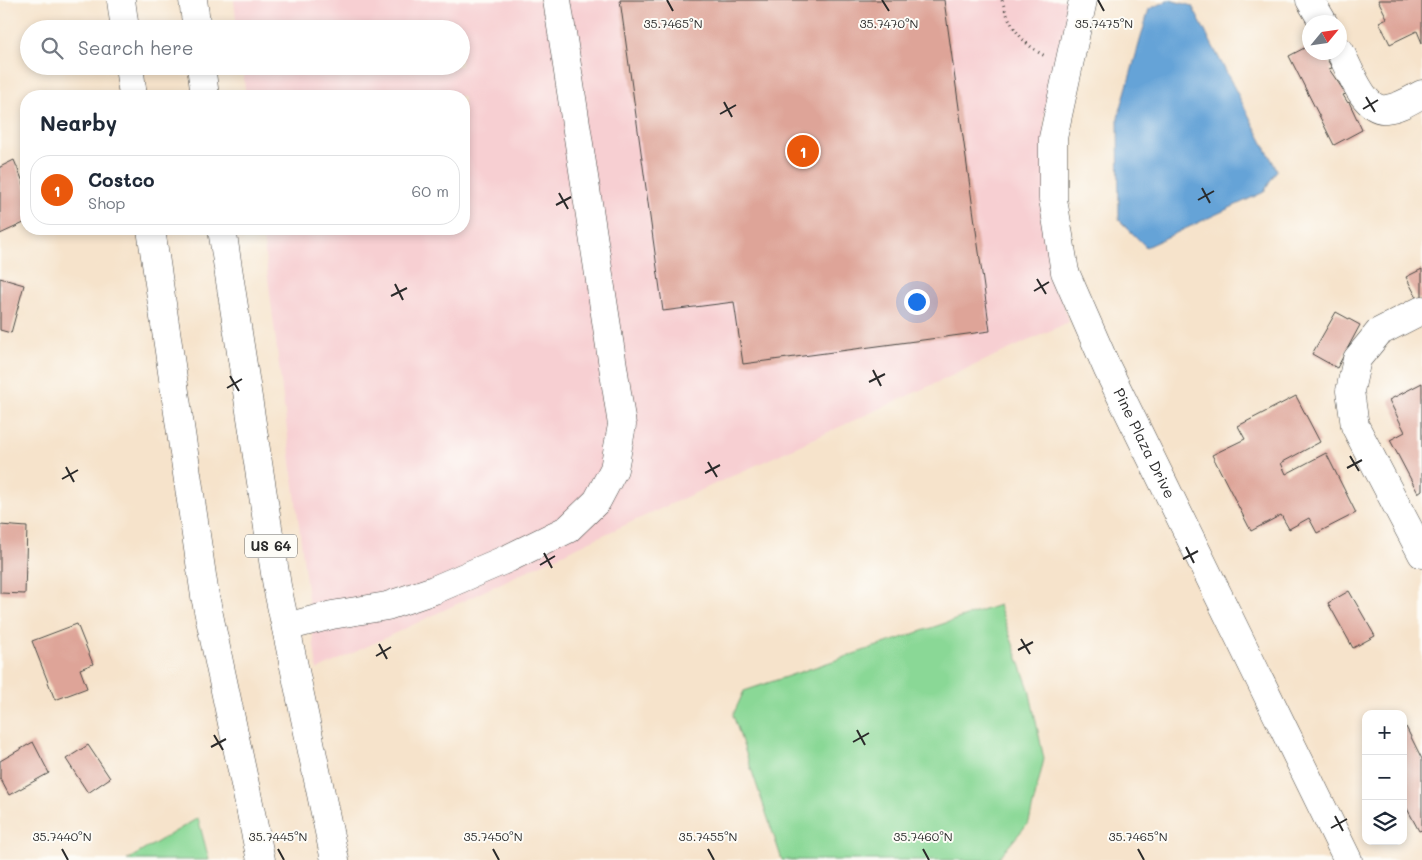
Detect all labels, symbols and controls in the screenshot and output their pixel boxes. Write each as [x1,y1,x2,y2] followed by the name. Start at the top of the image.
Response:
[643,15,703,31] text: 35.7465°N
[860,15,918,31] text: 35.7470°N
[1075,15,1133,31] text: 35.7475°N
[1302,15,1347,60] north arrow
[20,20,470,75] search box
[38,34,66,62] icon: search
[78,35,194,60] text: Search here
[40,109,117,136] text: Nearby
[787,132,819,170] pin: 1
[88,167,155,192] text: Costco
[53,180,61,201] text: 1
[412,180,449,201] text: 60 m
[88,192,125,213] text: Shop
[904,289,930,315] your location
[1109,384,1180,502] street label: Pine Plaza Drive
[245,534,297,558] road number: US 64
[1362,710,1407,845] map controls
[1362,710,1407,755] button: +
[1362,755,1407,800] button: −
[1362,800,1407,845] button: layers
[32,828,92,844] text: 35.7440°N
[249,828,307,844] text: 35.7445°N
[463,828,523,844] text: 35.7450°N
[679,828,737,844] text: 35.7455°N
[893,828,953,844] text: 35.7460°N
[1108,828,1168,844] text: 35.7465°N

